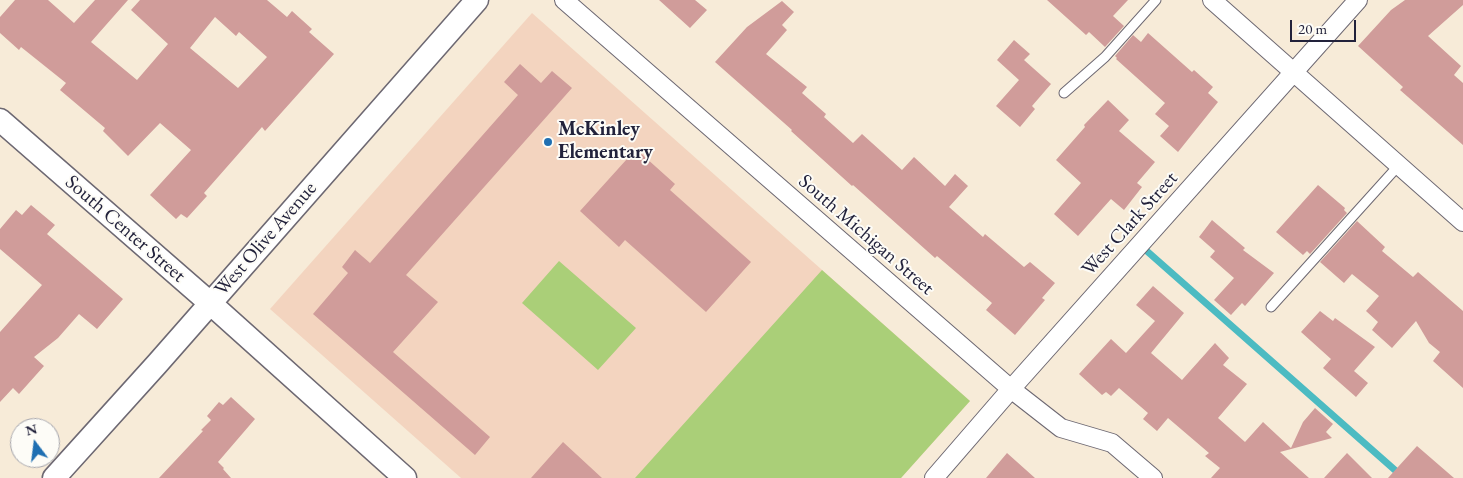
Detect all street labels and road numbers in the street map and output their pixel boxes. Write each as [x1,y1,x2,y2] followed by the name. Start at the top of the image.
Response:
[1077,167,1183,281] street label: West Clark Street
[60,170,190,288] street label: South Center Street
[793,170,939,300] street label: South Michigan Street
[210,177,322,301] street label: West Olive Avenue

